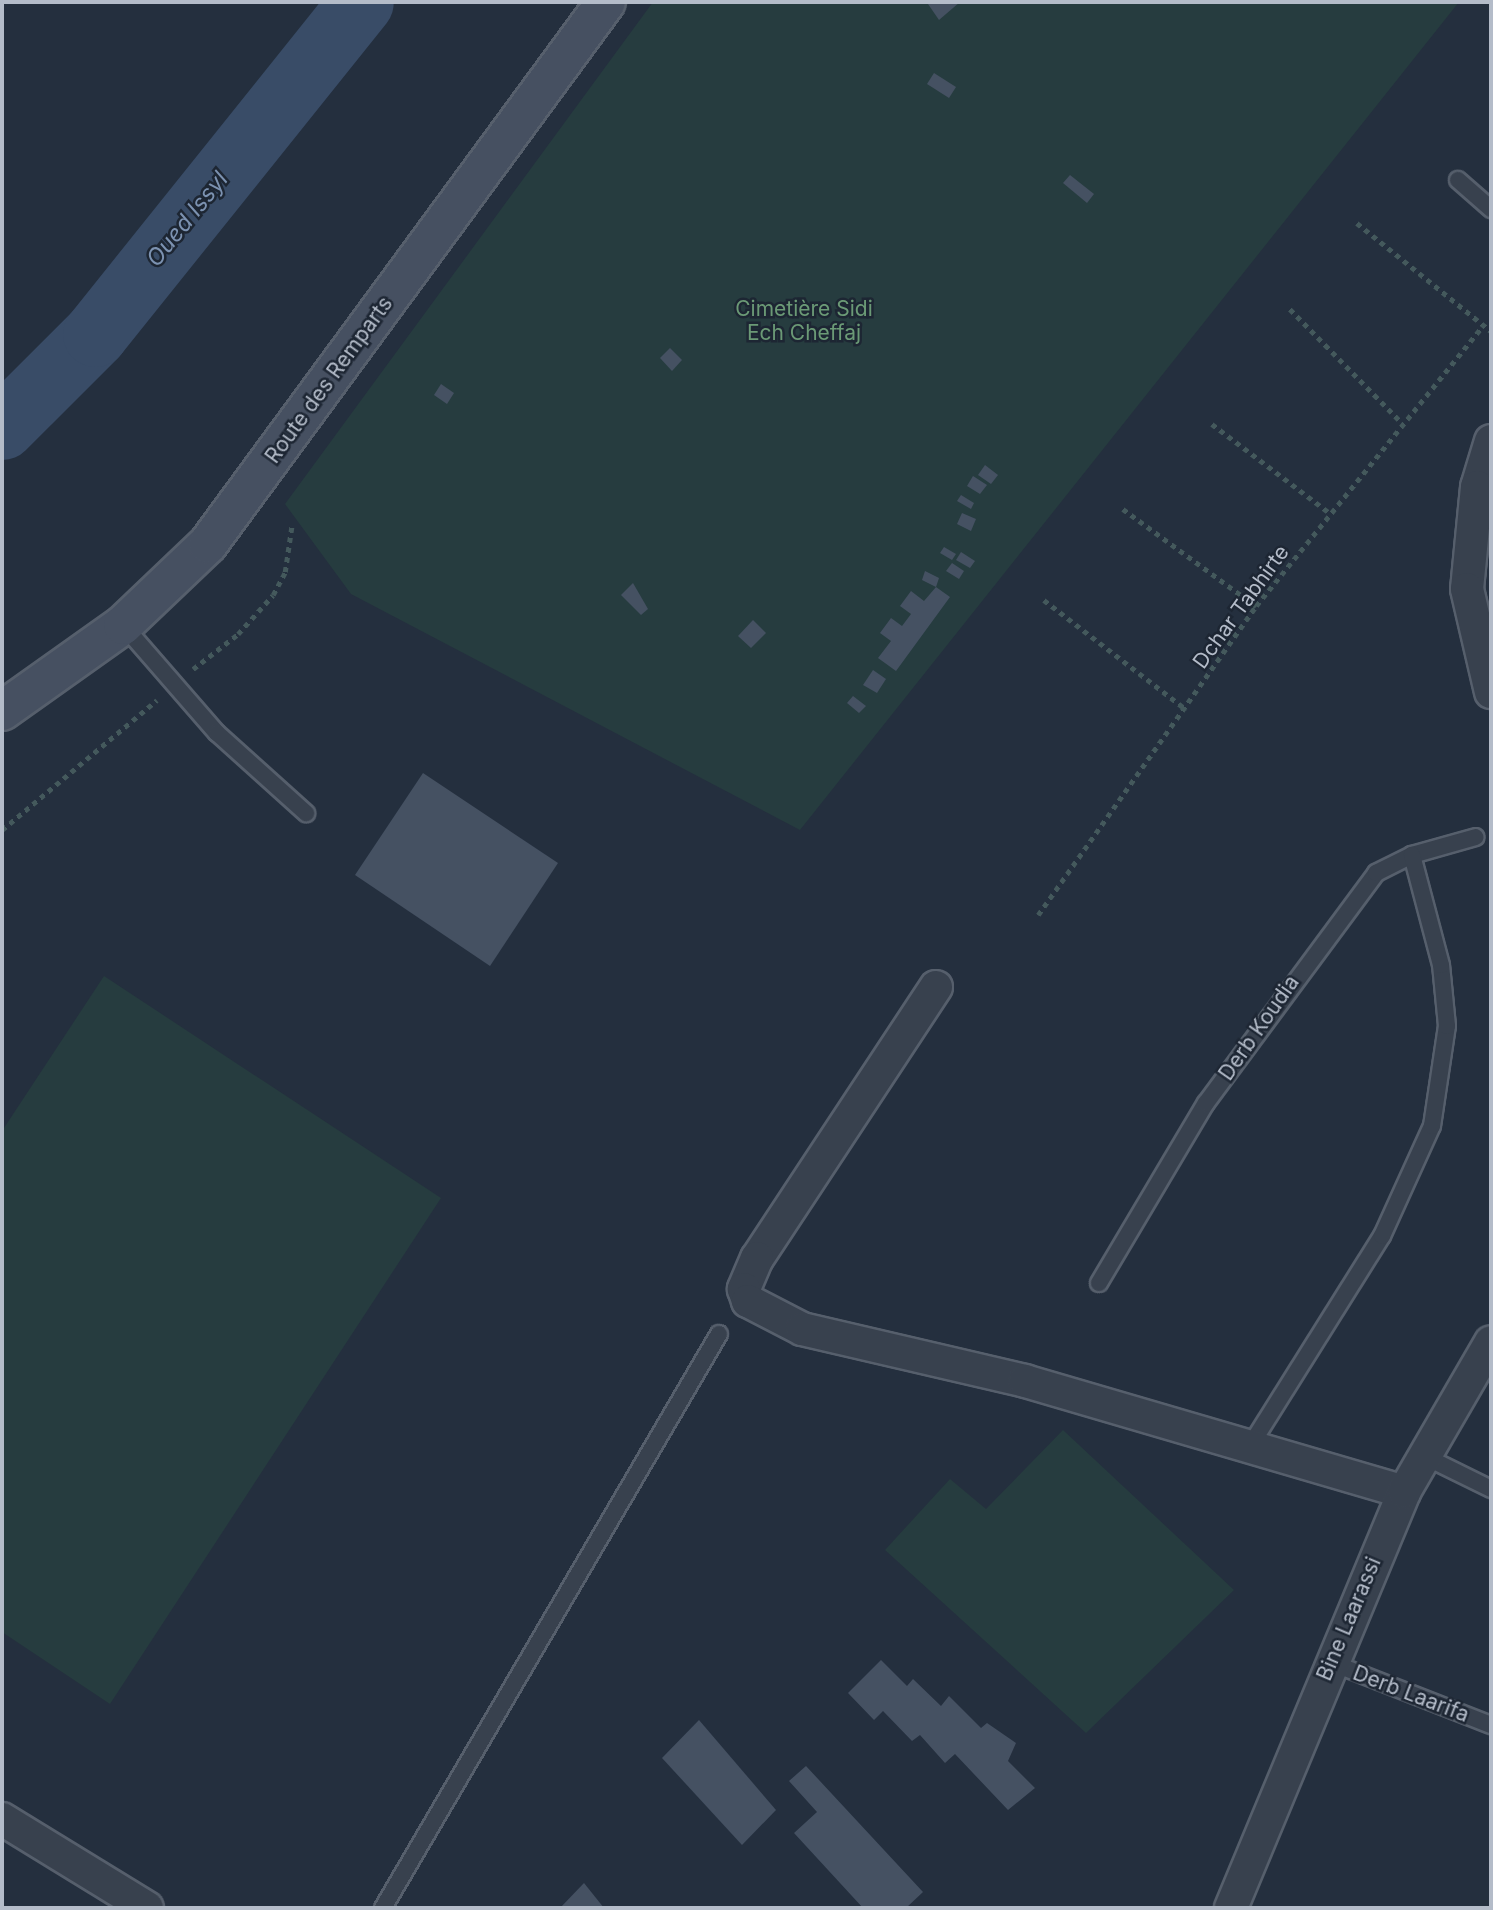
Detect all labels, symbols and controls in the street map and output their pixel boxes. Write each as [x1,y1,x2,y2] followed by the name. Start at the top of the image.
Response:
[140,166,234,272] water label: Oued Issyl
[260,292,398,468] street label: Route des Remparts
[735,296,873,346] park label: Cimetière Sidi Ech Cheffaj
[1188,540,1294,674] street label: Dchar Tabhirte
[1214,971,1304,1085] street label: Derb Koudia
[1312,1553,1386,1685] street label: Bine Laarassi
[1349,1660,1473,1728] street label: Derb Laarifa

